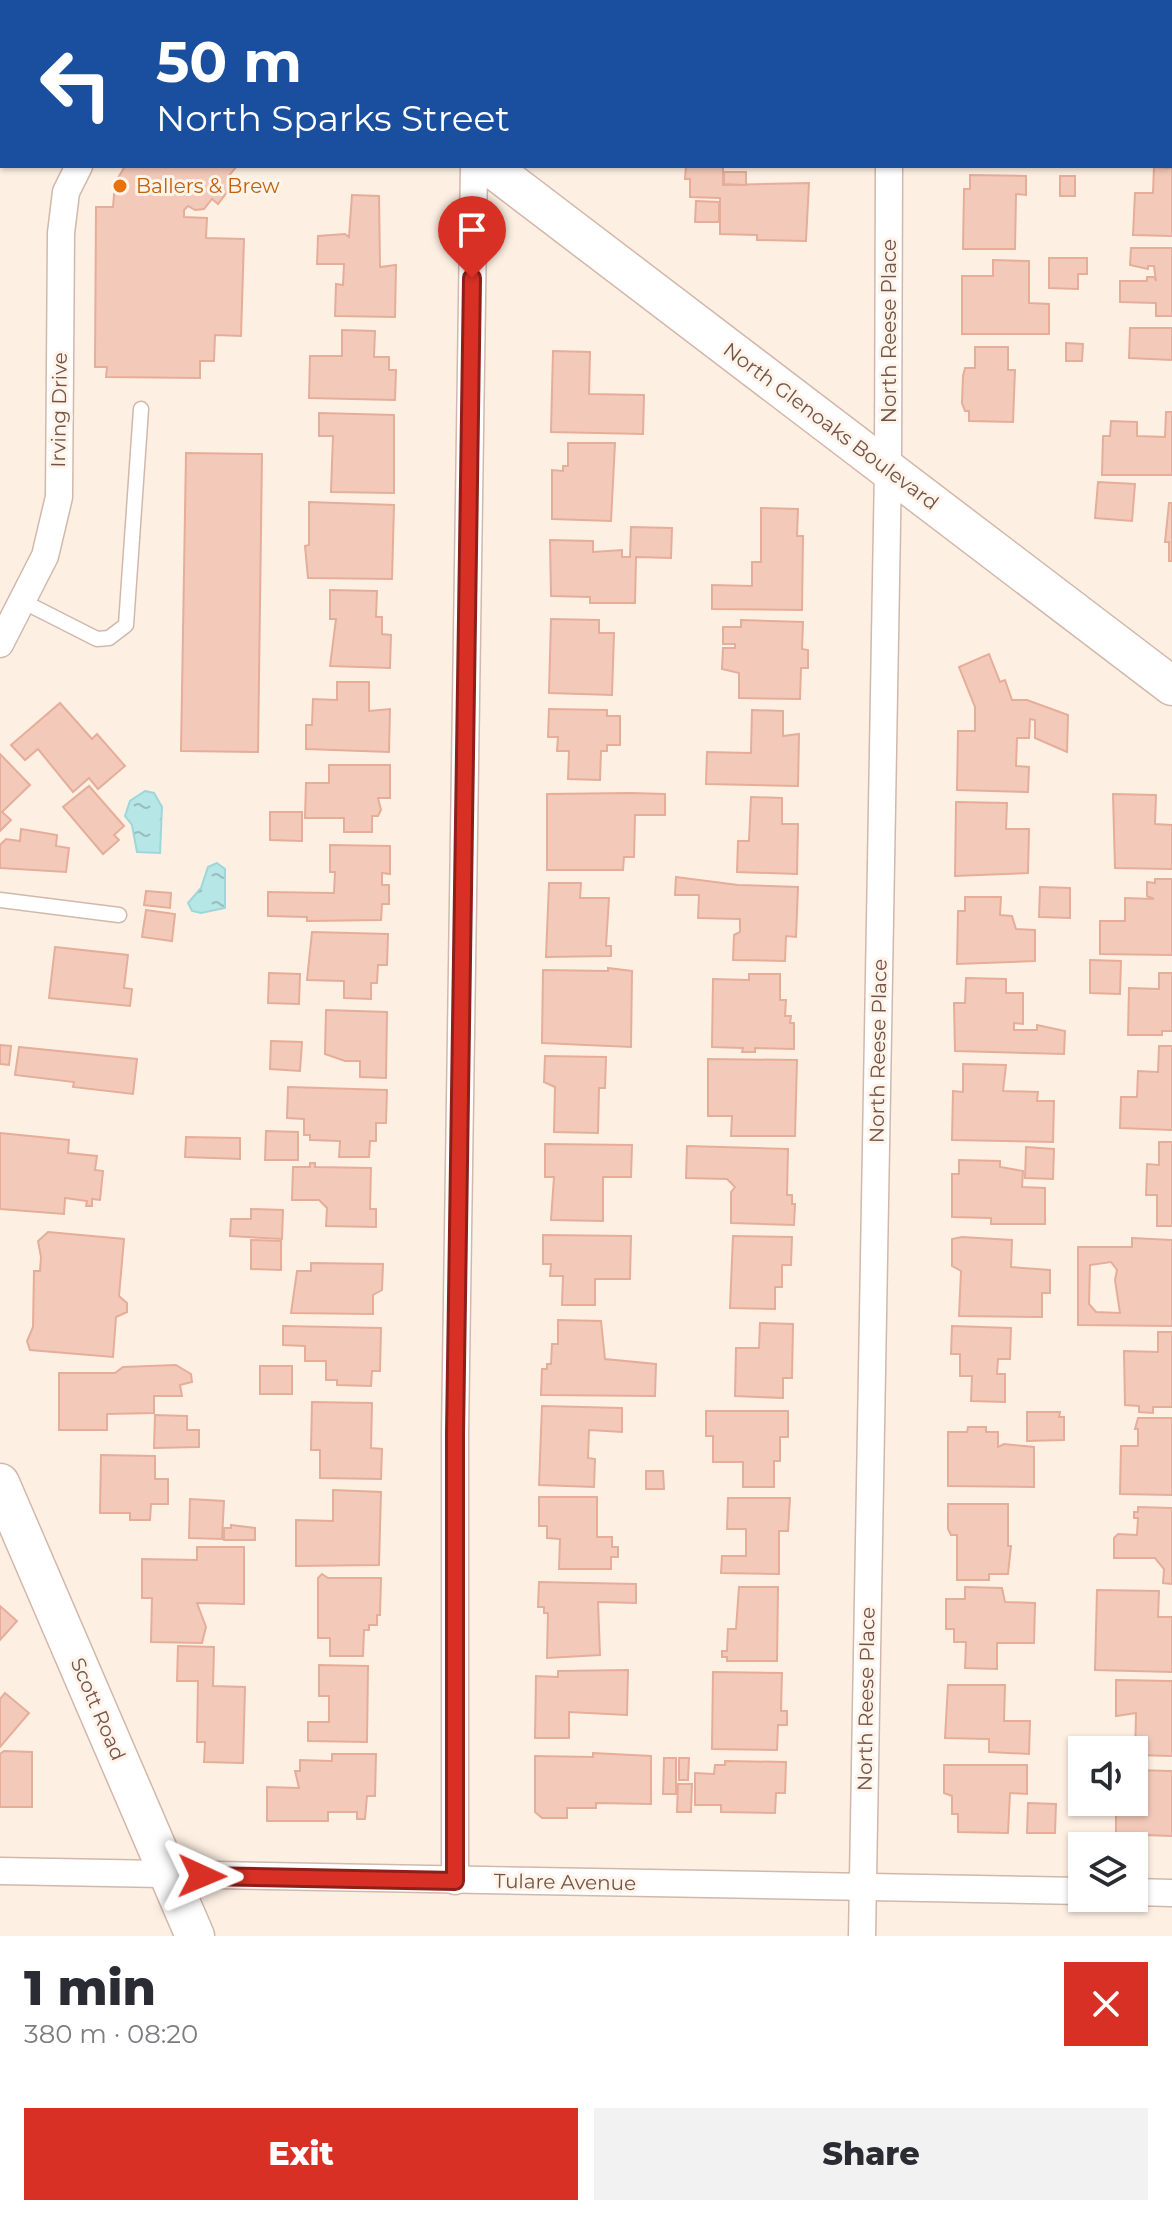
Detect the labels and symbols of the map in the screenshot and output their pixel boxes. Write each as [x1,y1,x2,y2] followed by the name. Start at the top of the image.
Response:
[136,174,280,198] place label: Ballers & Brew
[111,177,129,195] marker: Ballers & Brew
[438,196,506,278] pin
[877,239,901,423] street label: North Reese Place
[719,337,943,515] street label: North Glenoaks Boulevard
[46,352,72,468] street label: Irving Drive
[864,959,892,1143] street label: North Reese Place
[852,1607,880,1791] street label: North Reese Place
[66,1654,130,1764] street label: Scott Road
[160,1834,244,1918] position arrow
[494,1869,636,1895] street label: Tulare Avenue

